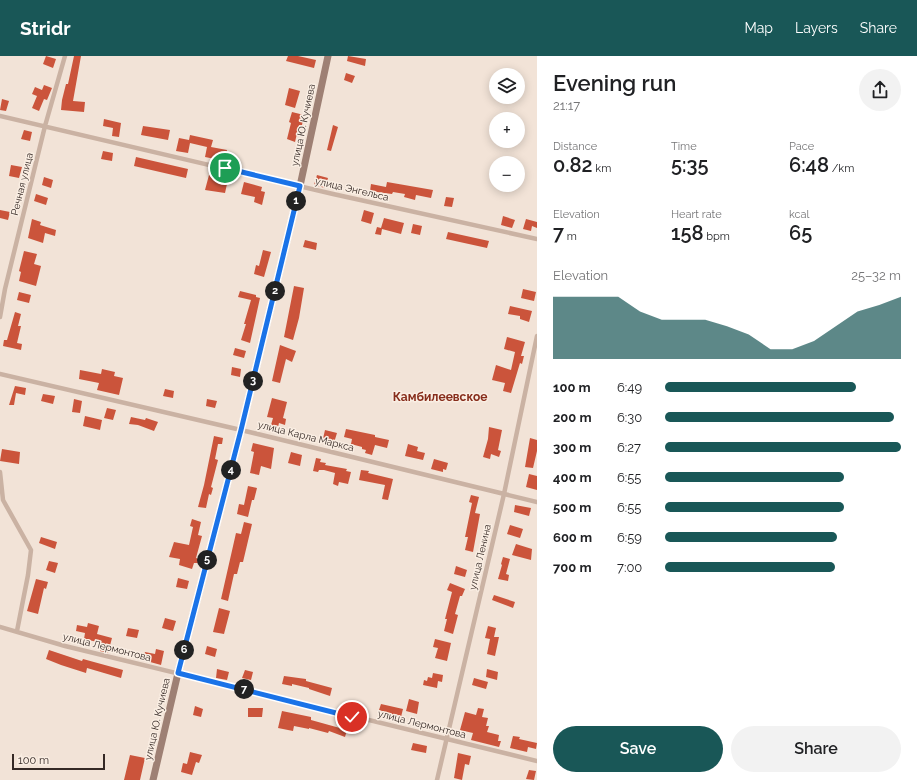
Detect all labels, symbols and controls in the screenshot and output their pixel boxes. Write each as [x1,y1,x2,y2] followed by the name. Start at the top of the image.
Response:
[20,17,71,39] text: Stridr
[745,20,773,36] text: Map
[795,20,838,36] text: Layers
[860,20,897,36] text: Share
[489,68,525,192] map controls
[489,68,525,104] button: layers
[859,69,901,111] button: share
[553,70,676,96] text: Evening run
[289,83,317,167] street label: улица Ю. Кучиева
[553,98,580,113] text: 21:17
[489,112,525,148] button: +
[553,140,597,153] text: Distance
[671,140,697,153] text: Time
[789,140,814,153] text: Pace
[9,151,35,217] street label: Речная улица
[208,151,242,185] pin
[553,153,593,177] text: 0.82
[671,153,708,177] text: 5:35
[789,153,829,177] text: 6:48
[489,156,525,192] button: −
[214,157,236,179] icon: arrive
[593,162,611,175] text: km
[829,162,854,175] text: /km
[314,175,390,203] street label: улица Энгельса
[286,191,306,211] pin: 1
[293,194,299,207] text: 1
[553,208,600,221] text: Elevation
[671,208,722,221] text: Heart rate
[789,208,810,221] text: kcal
[553,221,564,245] text: 7
[671,221,703,245] text: 158
[789,221,812,245] text: 65
[564,230,577,243] text: m
[703,230,730,243] text: bpm
[553,268,608,283] text: Elevation
[851,268,901,283] text: 25–32 m
[265,281,285,301] pin: 2
[272,284,278,297] text: 2
[243,371,263,391] pin: 3
[250,374,256,387] text: 3
[553,380,591,395] text: 100 m
[617,380,642,395] text: 6:49
[393,390,487,404] district label: Камбилеевское
[553,410,592,425] text: 200 m
[617,410,642,425] text: 6:30
[257,419,355,453] street label: улица Карла Маркса
[553,440,591,455] text: 300 m
[617,440,641,455] text: 6:27
[221,460,241,480] pin: 4
[228,463,234,476] text: 4
[553,470,592,485] text: 400 m
[617,470,641,485] text: 6:55
[553,500,591,515] text: 500 m
[617,500,641,515] text: 6:55
[467,523,493,591] street label: улица Ленина
[553,530,592,545] text: 600 m
[617,530,642,545] text: 6:59
[197,550,217,570] pin: 5
[204,553,210,566] text: 5
[553,560,591,575] text: 700 m
[617,560,642,575] text: 7:00
[62,631,152,663] street label: улица Лермонтова
[174,640,194,660] pin: 6
[181,643,187,656] text: 6
[142,677,172,761] street label: улица Ю. Кучиева
[234,679,254,699] pin: 7
[241,682,247,695] text: 7
[335,700,369,734] pin
[341,706,363,728] icon: check
[377,708,467,740] street label: улица Лермонтова
[553,726,723,772] button: Save
[731,726,901,772] button: Share
[12,752,105,771] scale bar
[18,754,49,767] text: 100 m

